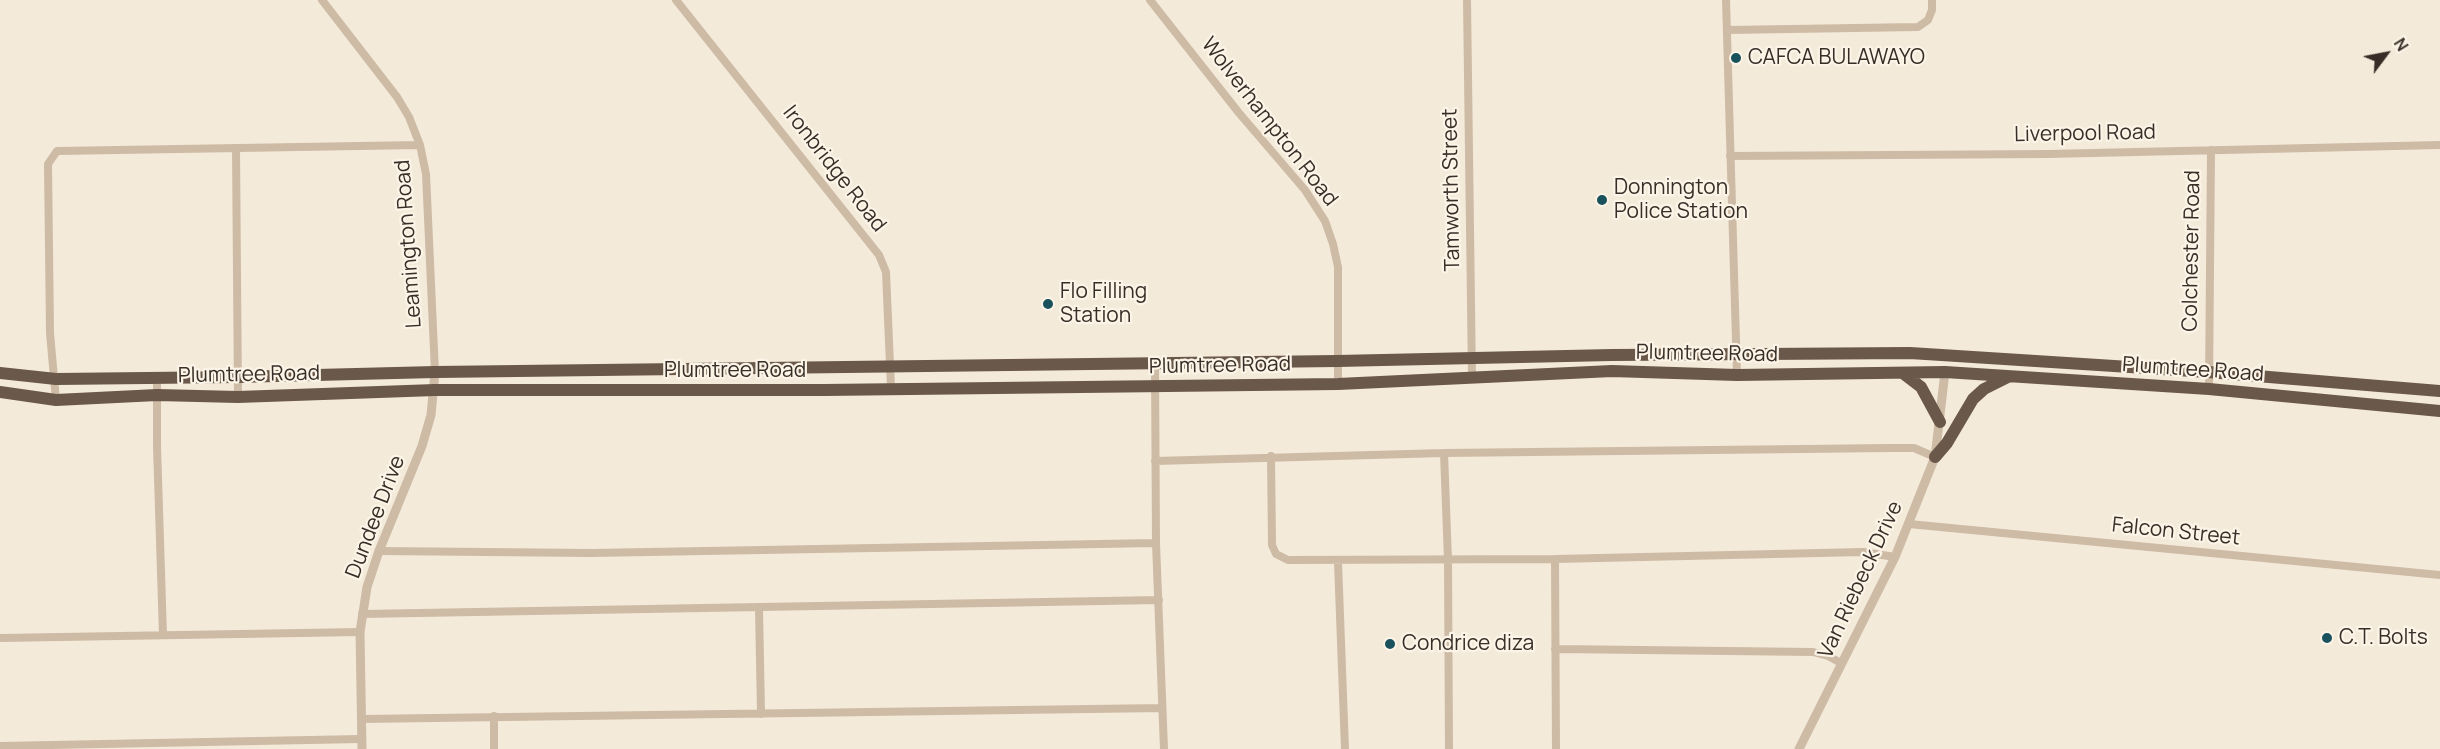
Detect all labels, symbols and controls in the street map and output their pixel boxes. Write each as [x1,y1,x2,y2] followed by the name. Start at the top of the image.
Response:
[2356,24,2416,84] north arrow
[1195,33,1343,211] street label: Wolverhampton Road
[2389,34,2414,55] text: N
[1748,45,1925,71] place label: CAFCA BULAWAYO
[1729,51,1743,65] marker: CAFCA BULAWAYO
[777,101,891,237] street label: Ironbridge Road
[1438,108,1466,272] street label: Tamworth Street
[2014,120,2156,148] street label: Liverpool Road
[391,159,427,329] street label: Leamington Road
[2178,170,2206,332] street label: Colchester Road
[1614,175,1748,225] place label: Donnington Police Station
[1595,193,1609,207] marker: Donnington Police Station
[1060,279,1147,329] place label: Flo Filling Station
[1041,297,1055,311] marker: Flo Filling Station
[1636,340,1778,368] street label: Plumtree Road
[1149,352,1291,380] street label: Plumtree Road
[2121,352,2265,388] street label: Plumtree Road
[664,358,806,384] street label: Plumtree Road
[178,361,320,389] street label: Plumtree Road
[341,452,411,582] street label: Dundee Drive
[1814,497,1908,663] street label: Van Riebeck Drive
[2111,513,2241,551] street label: Falcon Street
[2339,625,2428,651] place label: C.T. Bolts
[1402,631,1534,657] place label: Condrice diza
[2320,631,2334,645] marker: C.T. Bolts
[1383,637,1397,651] marker: Condrice diza

